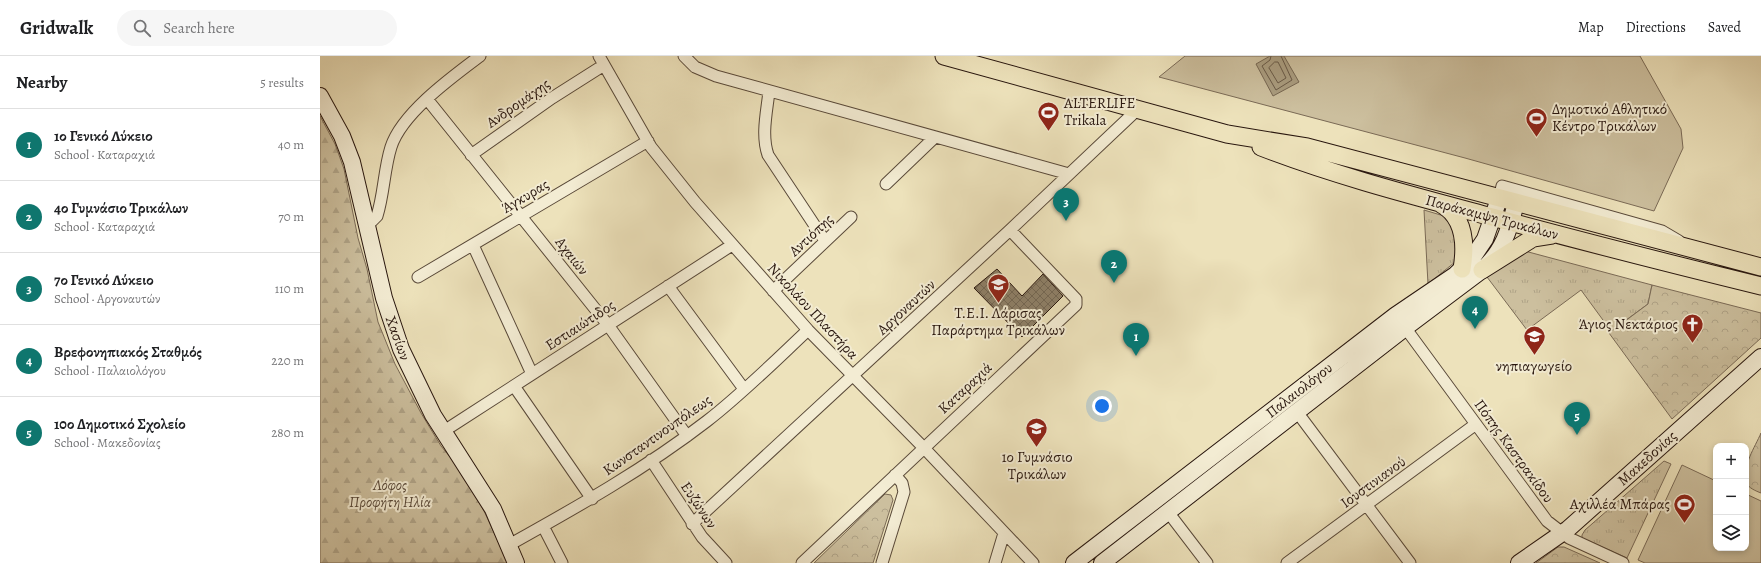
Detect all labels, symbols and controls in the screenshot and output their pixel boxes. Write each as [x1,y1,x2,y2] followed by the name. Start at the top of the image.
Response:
[117,10,397,46] search box
[20,15,93,41] text: Gridwalk
[131,17,153,39] icon: search
[163,18,235,38] text: Search here
[1578,18,1604,37] text: Map
[1626,18,1686,37] text: Directions
[1708,18,1741,37] text: Saved
[16,71,67,94] text: Nearby
[260,74,304,91] text: 5 results
[481,74,554,133] street label: Ανδρομάχης
[1063,93,1135,130] place label: ALTERLIFE Trikala
[1035,99,1061,132] sports icon: ALTERLIFE Trikala
[1552,99,1667,136] place label: Δημοτικό Αθλητικό Κέντρο Τρικάλων
[1523,105,1549,138] sports icon: Δημοτικό Αθλητικό Κέντρο Τρικάλων
[54,126,153,146] text: 1ο Γενικό Λύκειο
[27,136,31,153] text: 1
[278,136,304,153] text: 40 m
[54,146,155,163] text: School · Καταραχιά
[497,174,553,218] street label: Άγκυρας
[1053,188,1079,221] pin: 3
[1423,190,1561,244] street label: Παράκαμψη Τρικάλων
[54,198,188,218] text: 4ο Γυμνάσιο Τρικάλων
[26,208,32,225] text: 2
[278,208,304,225] text: 70 m
[784,209,838,261] street label: Αντιόπης
[54,218,155,235] text: School · Καταραχιά
[550,232,593,279] street label: Αχαιών
[1101,250,1127,283] pin: 2
[763,258,863,364] street label: Νικολάου Πλαστήρα
[54,270,154,290] text: 7ο Γενικό Λύκειο
[985,271,1011,304] school or university icon: Τ.Ε.Ι. Λάρισας Παράρτημα Τρικάλων
[872,275,940,340] street label: Αργοναυτών
[26,280,32,297] text: 3
[275,280,304,297] text: 110 m
[54,290,160,307] text: School · Αργοναυτών
[541,295,619,355] street label: Εστιαιώτιδος
[1462,296,1488,329] pin: 4
[931,303,1065,340] place label: Τ.Ε.Ι. Λάρισας Παράρτημα Τρικάλων
[1680,311,1706,344] church icon: Άγιος Νεκτάριος
[381,313,415,363] street label: Χασίων
[1578,314,1678,334] place label: Άγιος Νεκτάριος
[1123,323,1149,356] pin: 1
[1521,324,1547,357] school or university icon: νηπιαγωγείο
[54,342,202,362] text: Βρεφονηπιακός Σταθμός
[26,352,32,369] text: 4
[271,352,304,369] text: 220 m
[1496,356,1572,376] place label: νηπιαγωγείο
[934,358,996,418] street label: Καταραχιά
[1261,358,1337,422] street label: Παλαιολόγου
[54,362,166,379] text: School · Παλαιολόγου
[599,390,715,480] street label: Κωνσταντινουπόλεως
[1470,395,1558,507] street label: Πόπης Καστρακίδου
[1092,396,1112,416] your location
[1564,402,1590,435] pin: 5
[54,414,186,434] text: 10ο Δημοτικό Σχολείο
[1024,415,1050,448] school or university icon: 1ο Γυμνάσιο Τρικάλων
[26,424,32,441] text: 5
[271,424,304,441] text: 280 m
[1613,426,1681,490] street label: Μακεδονίας
[54,434,161,451] text: School · Μακεδονίας
[1713,443,1749,551] map controls
[1713,443,1749,479] button: +
[1001,447,1073,484] place label: 1ο Γυμνάσιο Τρικάλων
[1336,451,1410,512] street label: Ιουστινιανού
[349,475,431,512] park label: Λόφος Προφήτη Ηλία
[676,478,722,532] street label: Ευζώνων
[1713,479,1749,515] button: −
[1672,491,1698,524] sports icon: Αχιλλέα Μπάρας
[1569,494,1670,514] place label: Αχιλλέα Μπάρας
[1713,515,1749,551] button: layers

